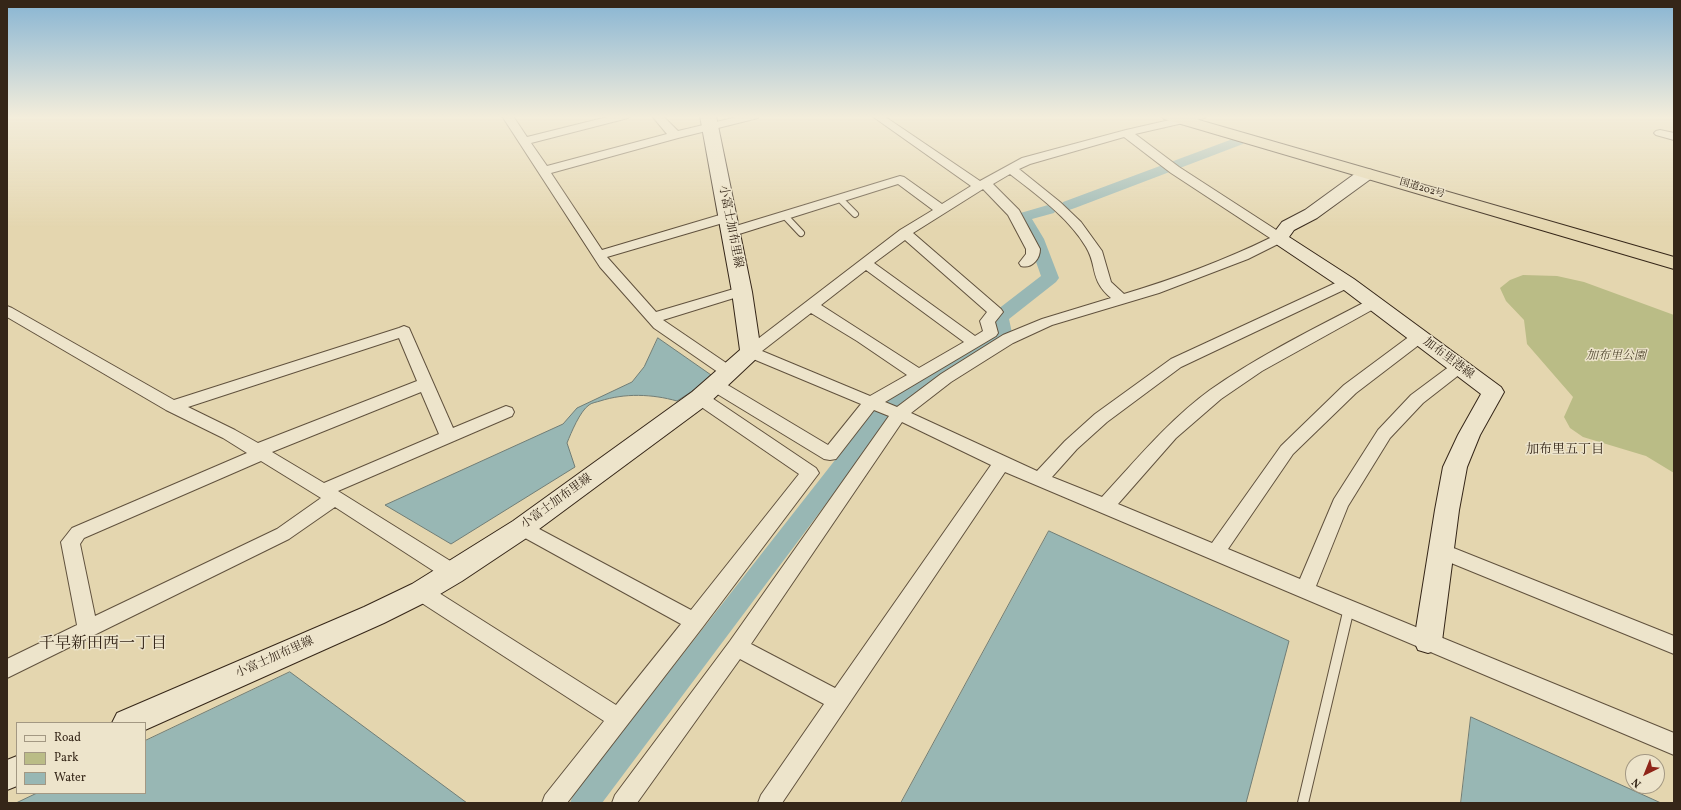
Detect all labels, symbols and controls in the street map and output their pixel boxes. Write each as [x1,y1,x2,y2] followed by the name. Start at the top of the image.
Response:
[1398,177,1446,201] street label: 国道202号
[715,184,745,270] street label: 小富士加布里線
[1420,335,1476,383] street label: 加布里港線
[1586,350,1646,364] park label: 加布里公園
[1526,443,1604,459] district label: 加布里五丁目
[519,471,595,533] street label: 小富士加布里線
[234,634,316,682] street label: 小富士加布里線
[39,635,167,655] district label: 千早新田西一丁目
[16,722,146,794] legend
[54,730,81,746] text: Road
[54,750,79,766] text: Park
[1625,754,1665,794] north arrow
[54,770,86,786] text: Water
[1629,774,1645,791] text: N

